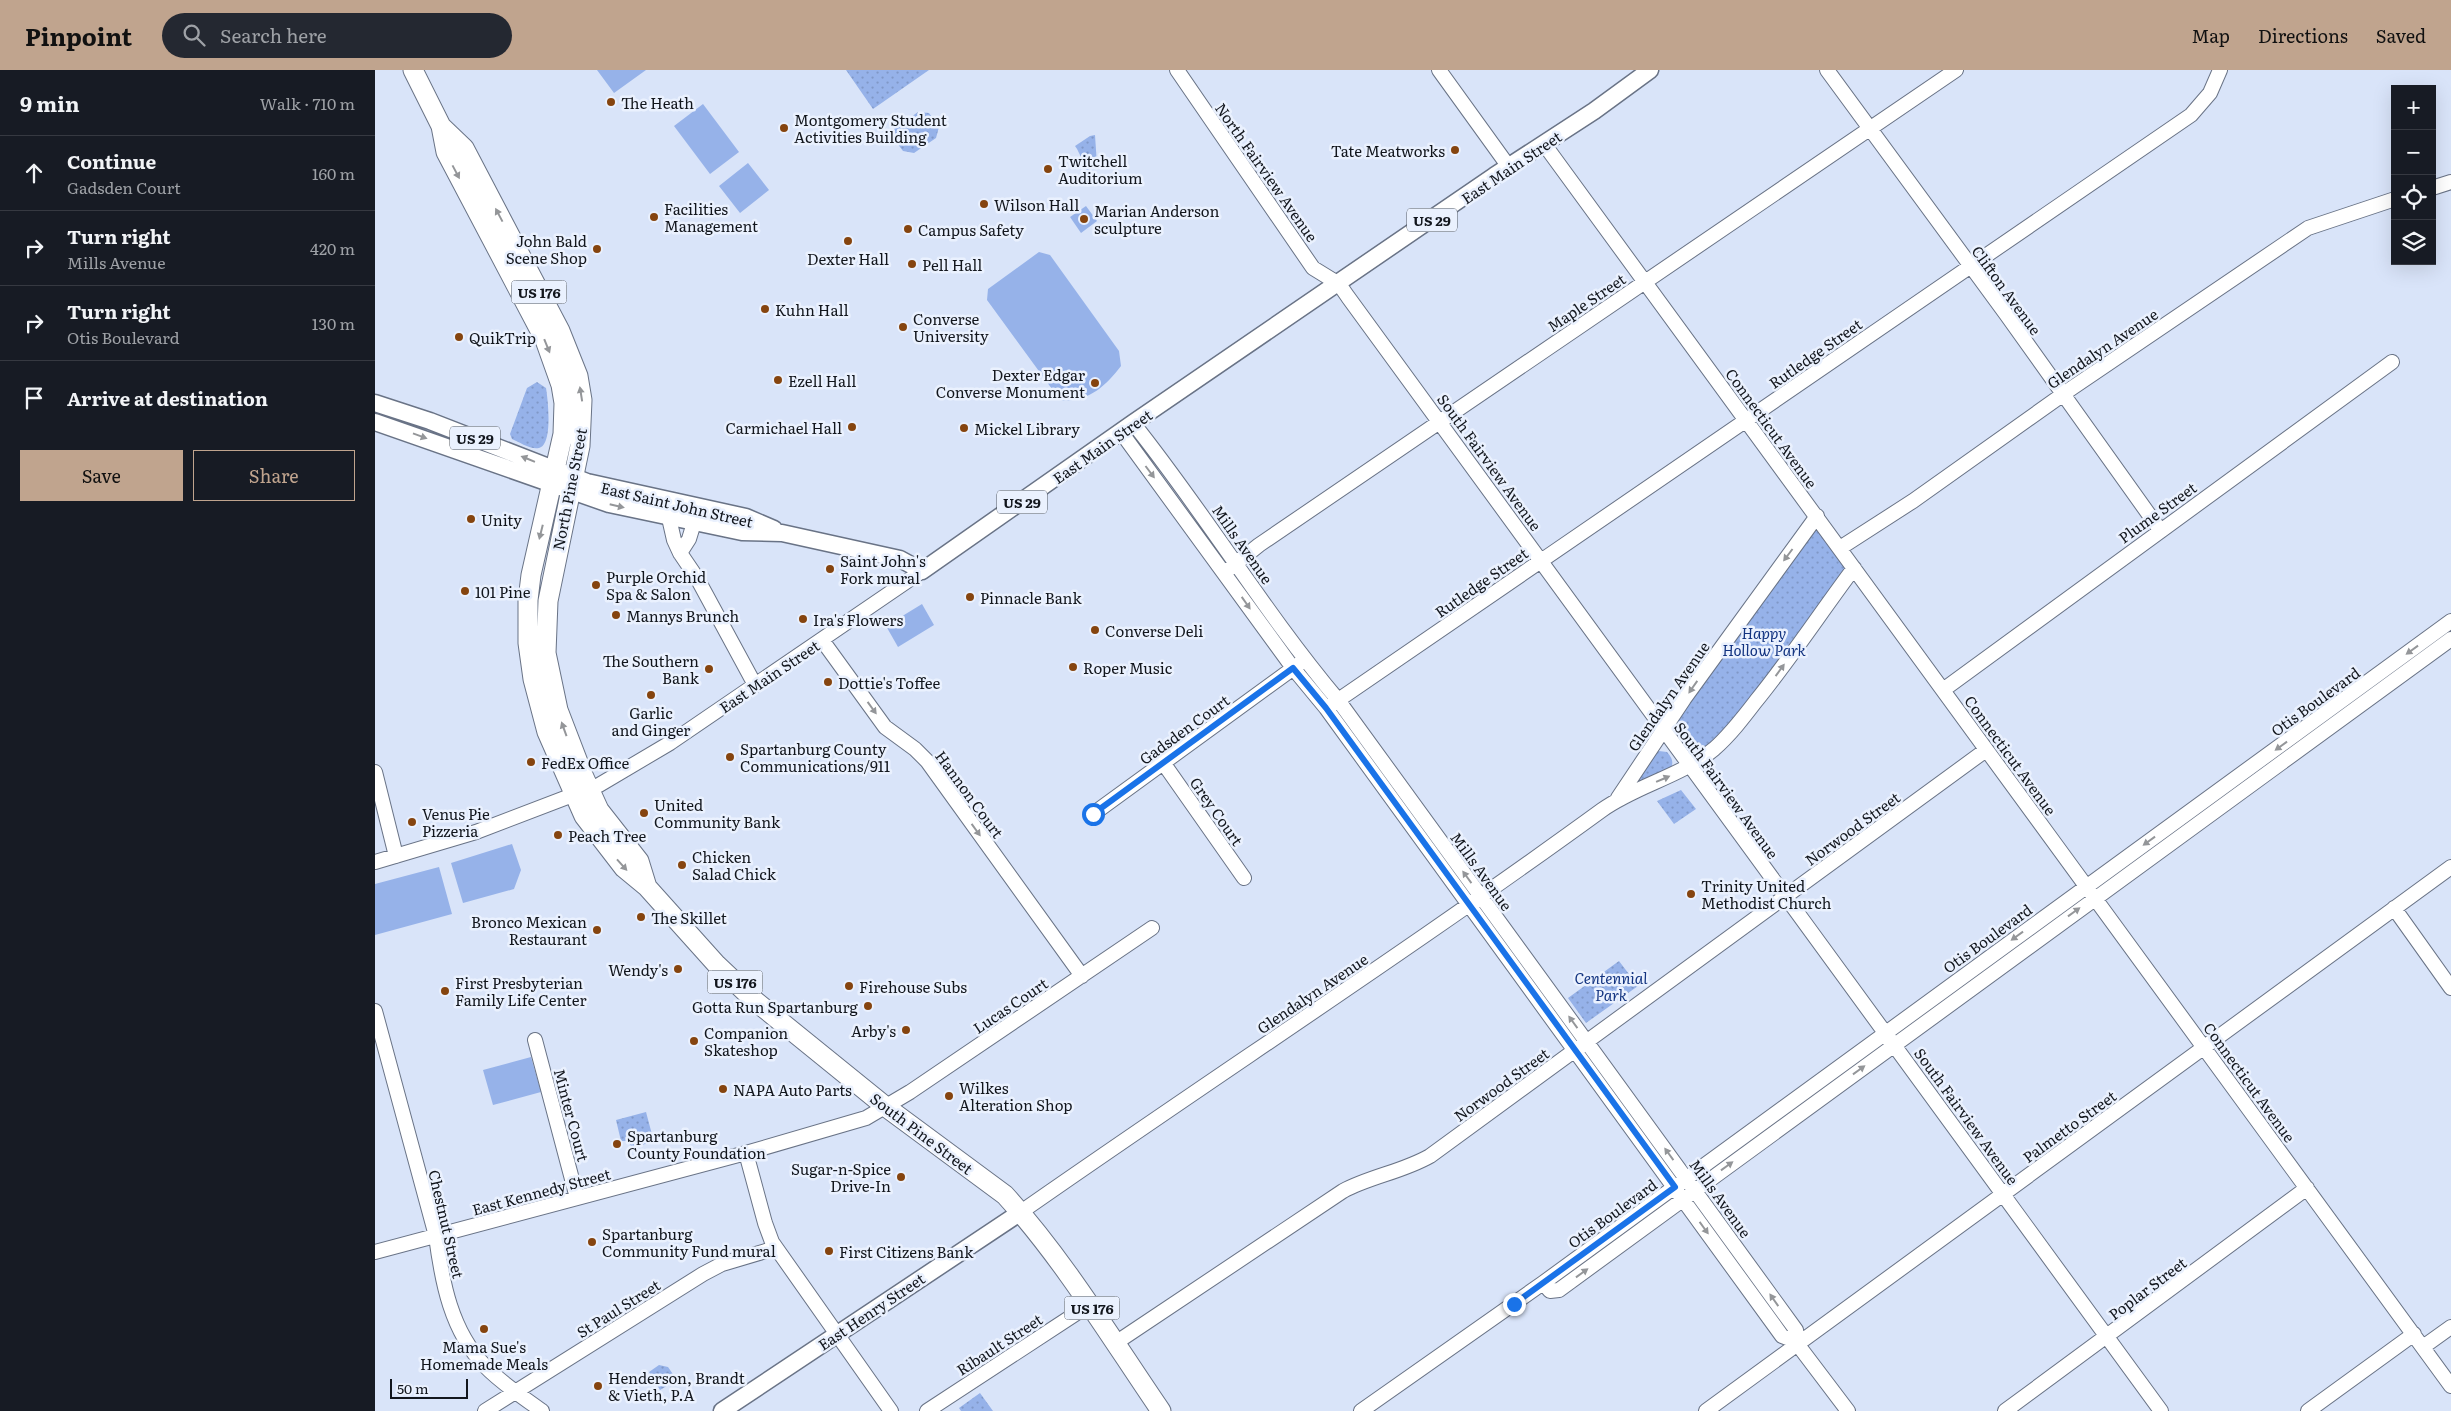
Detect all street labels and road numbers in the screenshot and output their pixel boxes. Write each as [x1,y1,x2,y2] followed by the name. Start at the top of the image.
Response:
[1210,98,1324,247] street label: North Fairview Avenue
[1456,125,1566,209] street label: East Main Street
[1407,208,1457,232] road number: US 29
[1967,240,2047,340] street label: Clifton Avenue
[1542,267,1630,337] street label: Maple Street
[511,280,567,303] road number: US 176
[2042,302,2162,394] street label: Glendalyn Avenue
[1764,312,1866,394] street label: Rutledge Street
[1721,363,1824,493] street label: Connecticut Avenue
[1432,389,1548,536] street label: South Fairview Avenue
[1048,403,1156,489] street label: East Main Street
[450,426,500,449] road number: US 29
[546,426,592,552] street label: North Pine Street
[599,475,755,533] street label: East Saint John Street
[2113,476,2201,548] street label: Plume Street
[997,491,1047,514] road number: US 29
[1207,500,1279,589] street label: Mills Avenue
[1430,541,1532,623] street label: Rutledge Street
[714,634,824,718] street label: East Main Street
[1621,636,1715,756] street label: Glendalyn Avenue
[2266,661,2364,741] street label: Otis Boulevard
[1134,688,1234,770] street label: Gadsden Court
[1960,690,2063,820] street label: Connecticut Avenue
[1669,717,1785,864] street label: South Fairview Avenue
[930,745,1010,843] street label: Hannon Court
[1185,772,1249,850] street label: Grey Court
[1800,786,1904,870] street label: Norwood Street
[1446,827,1519,915] street label: Mills Avenue
[1938,898,2036,978] street label: Otis Boulevard
[1252,947,1372,1039] street label: Glendalyn Avenue
[707,970,763,994] road number: US 176
[968,971,1052,1039] street label: Lucas Court
[2199,1017,2302,1147] street label: Connecticut Avenue
[1449,1042,1553,1126] street label: Norwood Street
[1909,1043,2025,1190] street label: South Fairview Avenue
[549,1066,595,1164] street label: Minter Court
[2017,1084,2121,1168] street label: Palmetto Street
[866,1087,978,1179] street label: South Pine Street
[1685,1154,1758,1242] street label: Mills Avenue
[469,1161,613,1221] street label: East Kennedy Street
[423,1167,471,1281] street label: Chestnut Street
[1563,1173,1661,1253] street label: Otis Boulevard
[2103,1251,2191,1325] street label: Poplar Street
[813,1267,929,1355] street label: East Henry Street
[572,1273,664,1343] street label: St Paul Street
[1065,1296,1119,1320] road number: US 176
[951,1307,1047,1381] street label: Ribault Street

